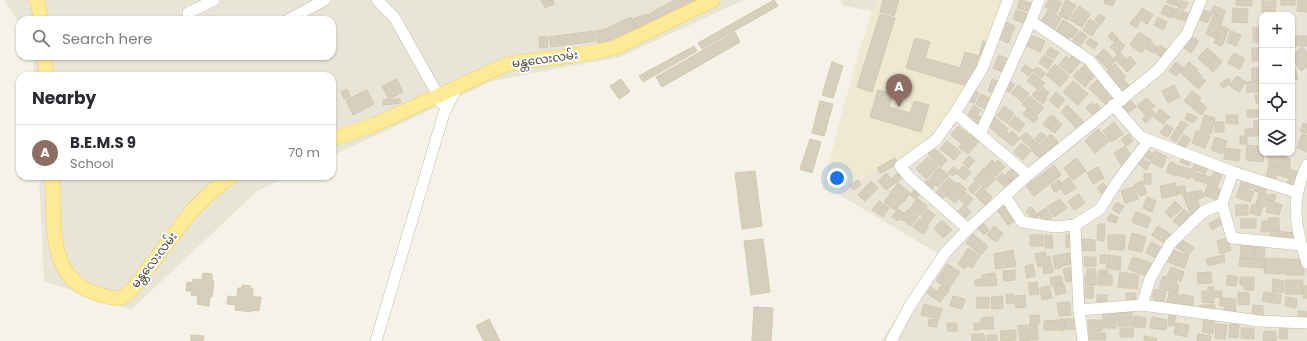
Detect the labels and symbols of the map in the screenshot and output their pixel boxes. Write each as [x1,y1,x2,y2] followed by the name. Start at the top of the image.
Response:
[511,45,579,74] street label: မန္တလေးလမ်း
[886,74,912,107] pin: A
[827,168,847,188] your location
[126,228,182,292] street label: မန္တလေးလမ်း

